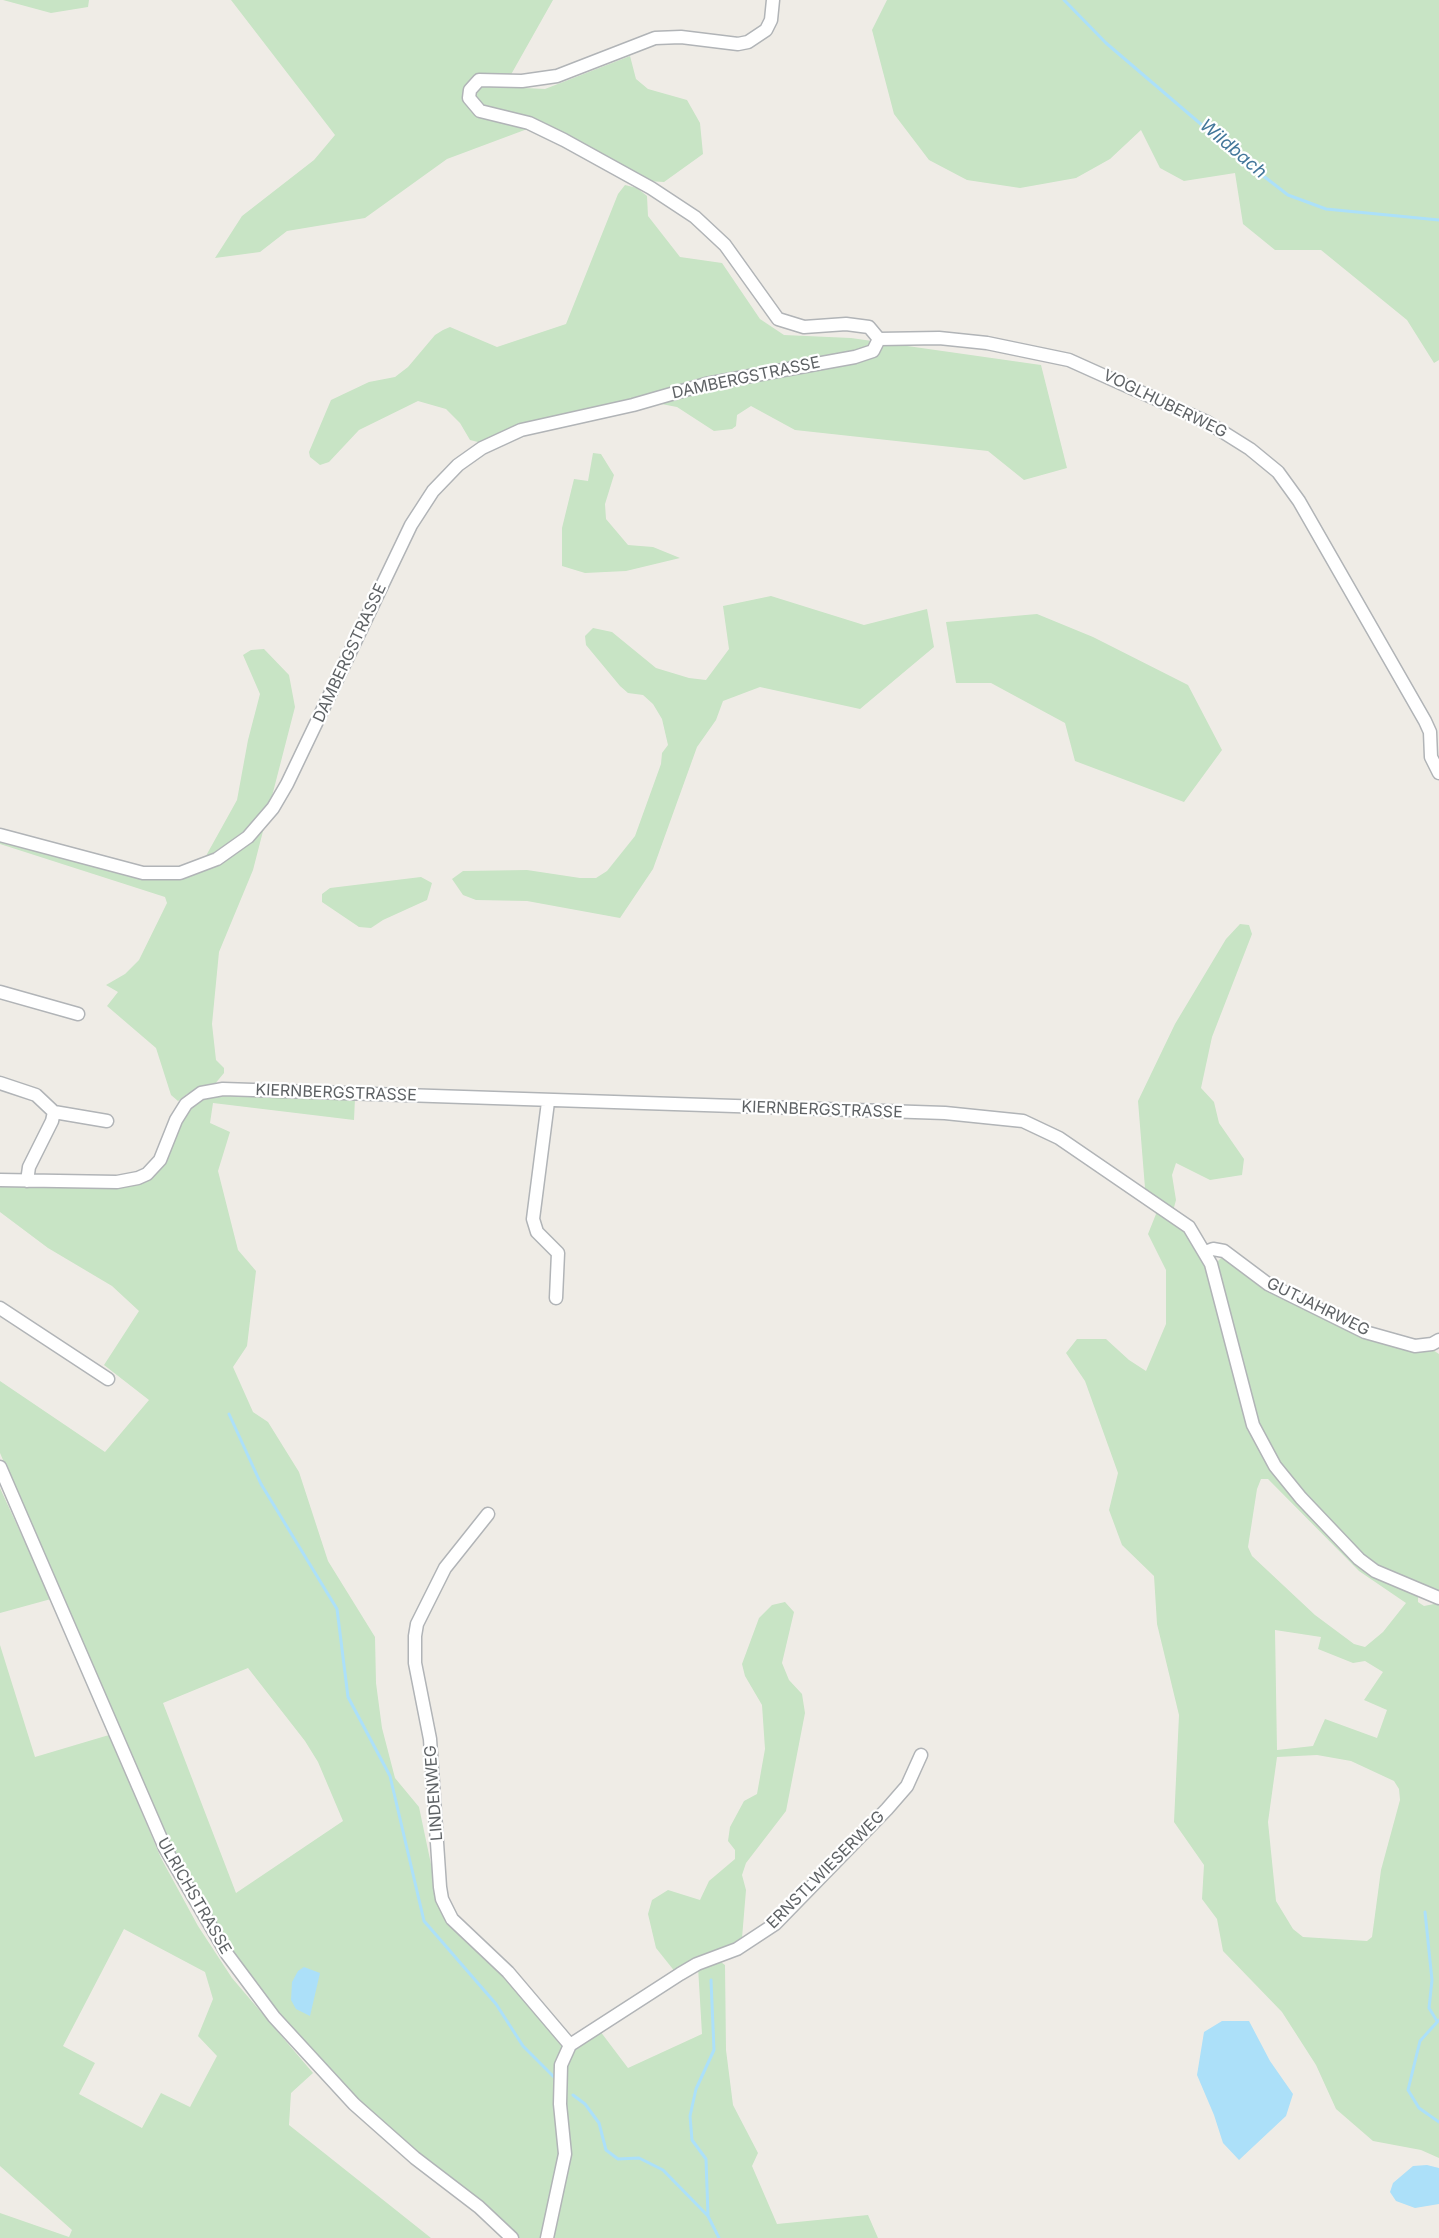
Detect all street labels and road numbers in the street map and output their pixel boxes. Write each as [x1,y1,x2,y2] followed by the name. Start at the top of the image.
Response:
[670,353,822,403] street label: DAMBERGSTRASSE
[1100,366,1230,442] street label: VOGLHUBERWEG
[309,581,391,725] street label: DAMBERGSTRASSE
[255,1081,417,1105] street label: KIERNBERGSTRASSE
[741,1098,903,1122] street label: KIERNBERGSTRASSE
[1263,1274,1373,1340] street label: GUTJAHRWEG
[421,1744,447,1842] street label: LINDENWEG
[763,1807,889,1933] street label: ERNSTLWIESERWEG
[153,1834,235,1958] street label: ULRICHSTRASSE

